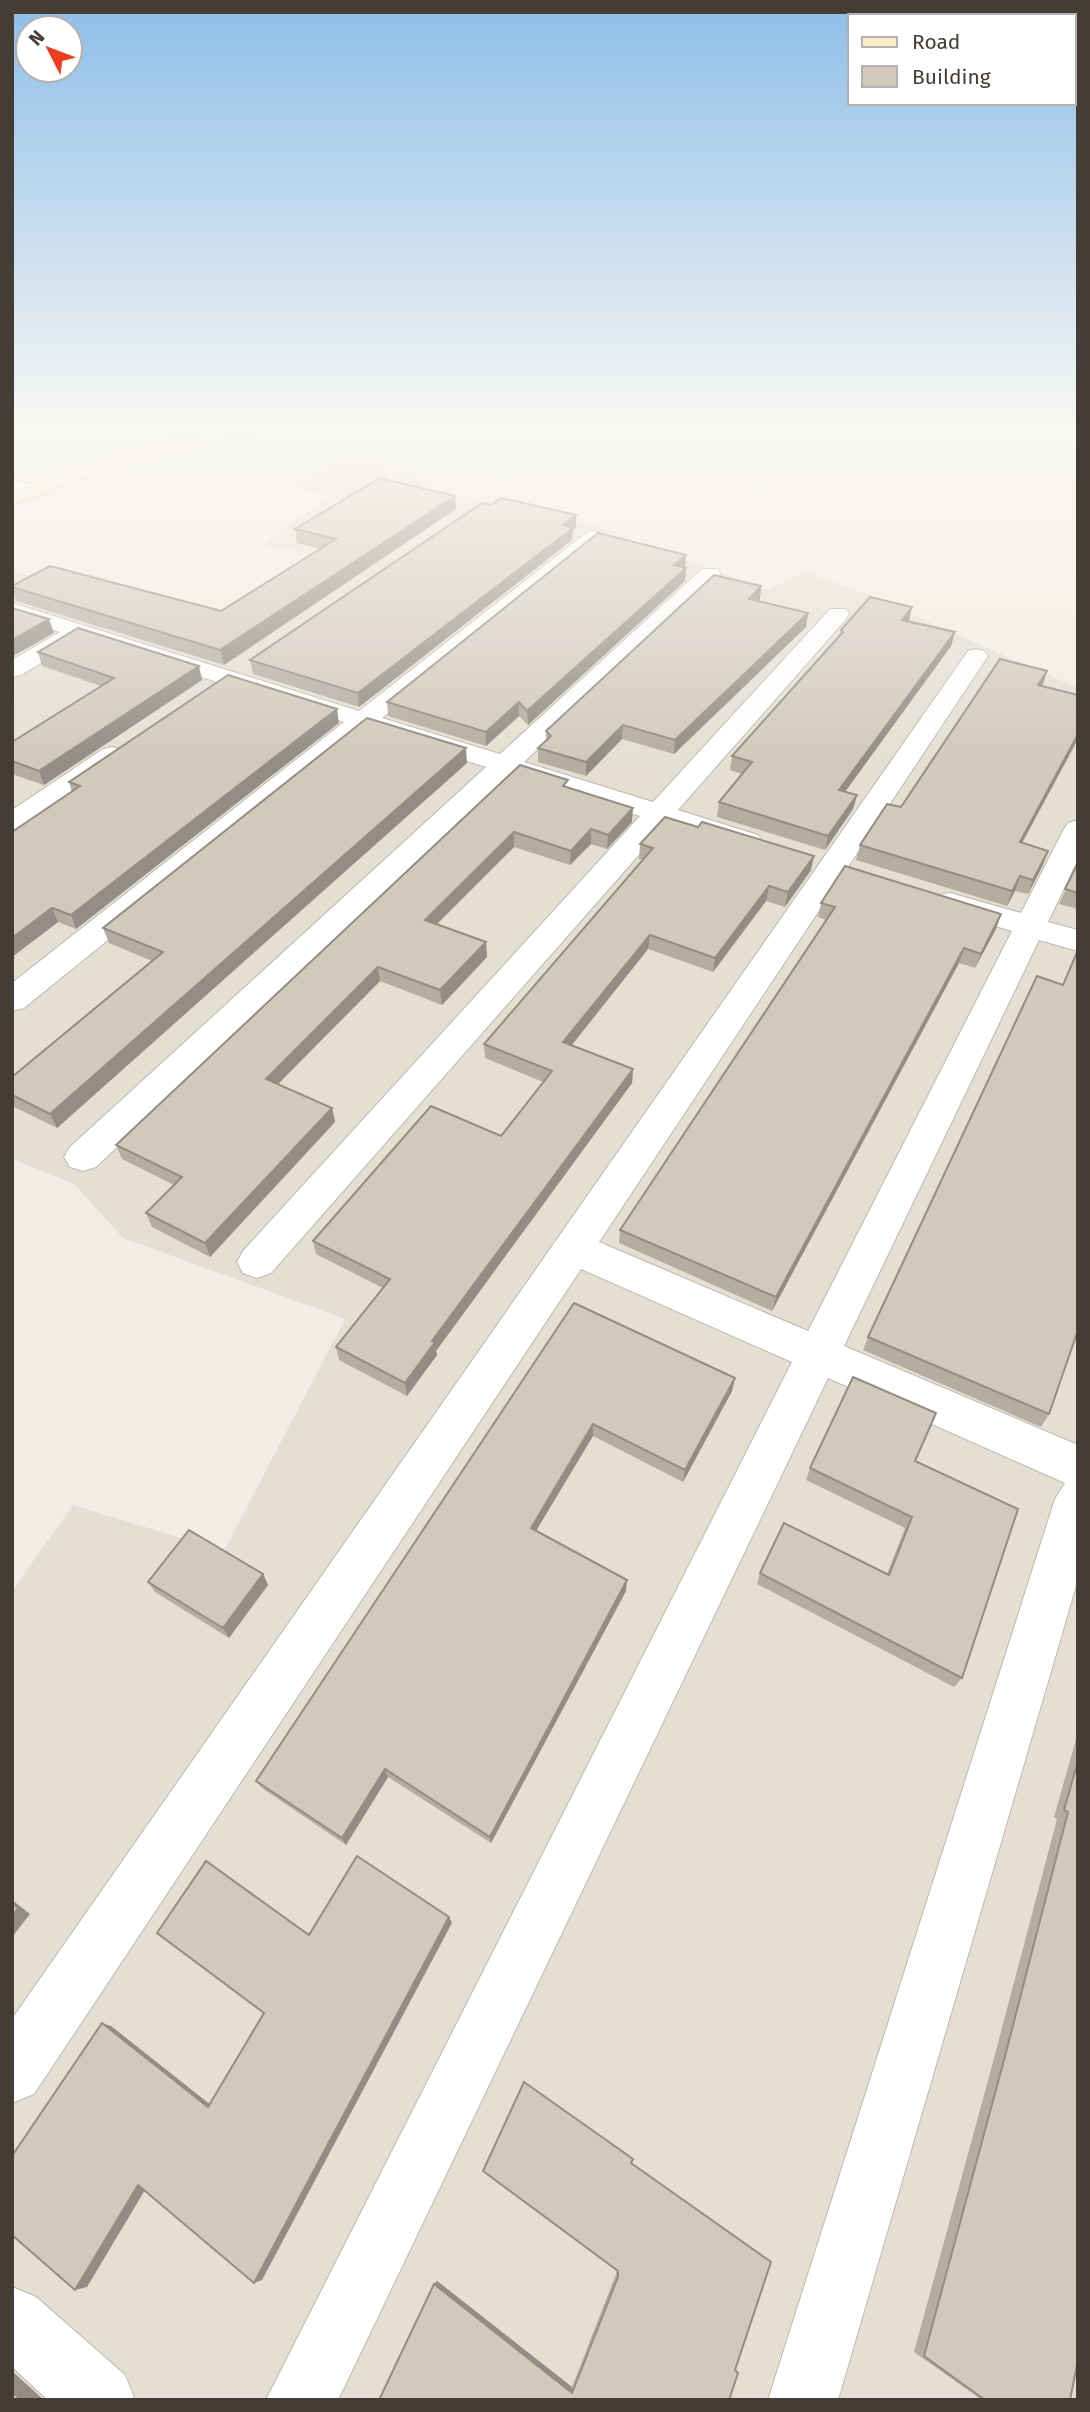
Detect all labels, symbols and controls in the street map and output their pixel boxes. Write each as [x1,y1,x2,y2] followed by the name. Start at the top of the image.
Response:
[14,14,84,84] north arrow
[848,14,1076,105] legend
[24,26,50,50] text: N
[912,29,960,55] text: Road
[912,64,991,90] text: Building

